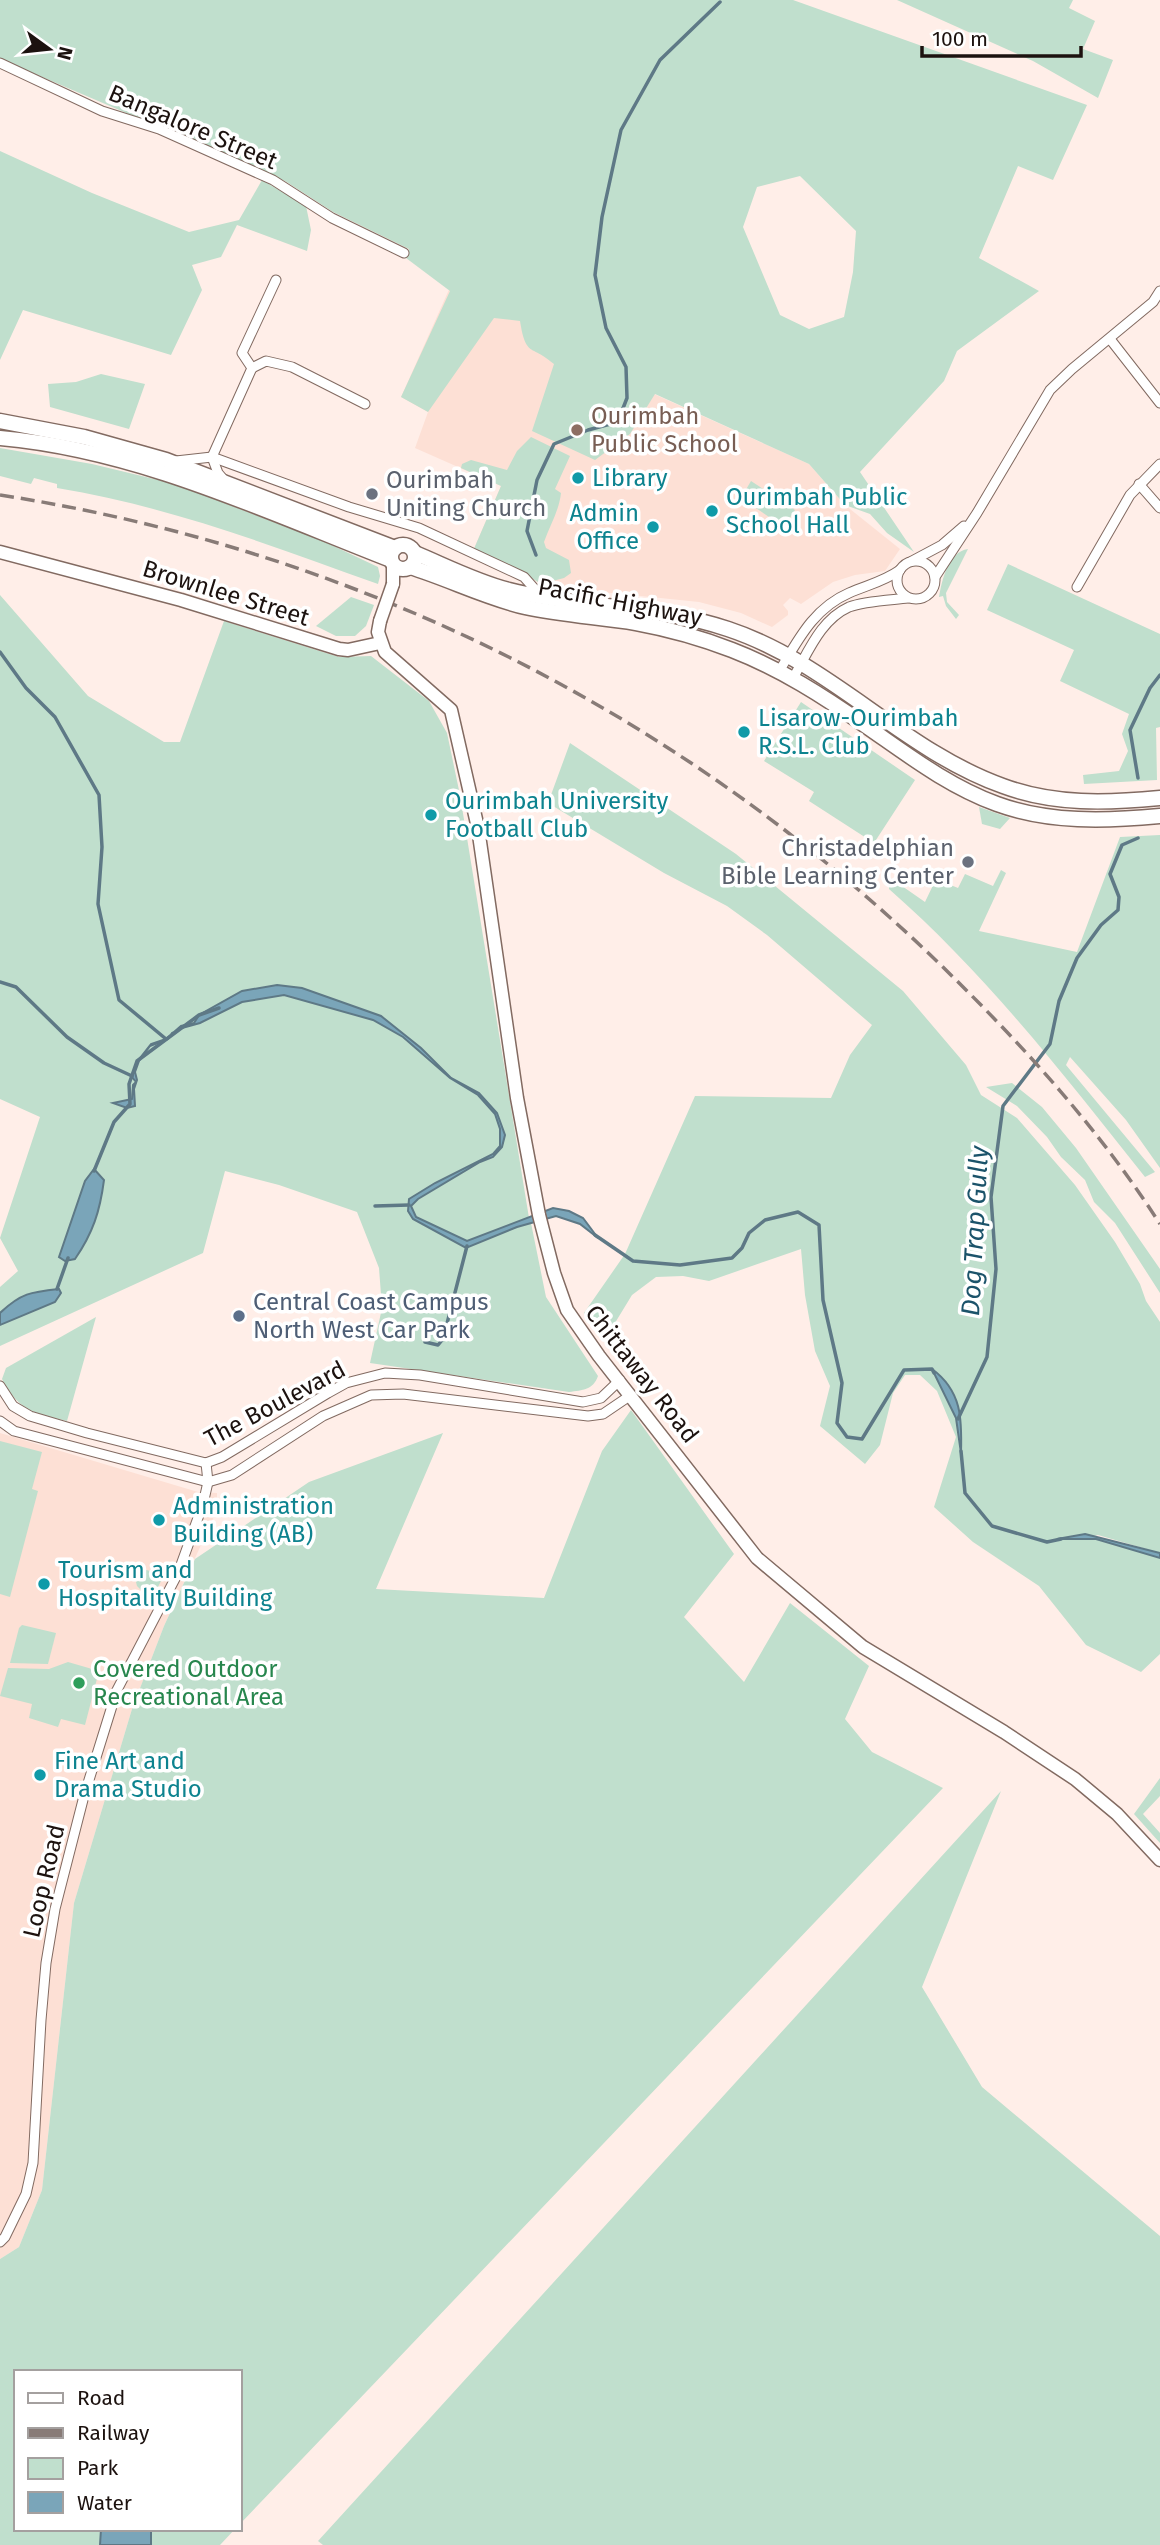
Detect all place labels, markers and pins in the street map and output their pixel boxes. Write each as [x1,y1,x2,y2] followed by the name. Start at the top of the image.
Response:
[591,402,738,458] place label: Ourimbah Public School
[569,422,585,438] marker: Ourimbah Public School
[592,464,668,492] place label: Library
[386,466,546,522] place label: Ourimbah Uniting Church
[570,470,586,486] marker: Library
[726,483,907,539] place label: Ourimbah Public School Hall
[364,486,380,502] marker: Ourimbah Uniting Church
[569,499,639,555] place label: Admin Office
[704,503,720,519] marker: Ourimbah Public School Hall
[645,519,661,535] marker: Admin Office
[758,704,959,760] place label: Lisarow-Ourimbah R.S.L. Club
[736,724,752,740] marker: Lisarow-Ourimbah R.S.L. Club
[445,787,669,843] place label: Ourimbah University Football Club
[423,807,439,823] marker: Ourimbah University Football Club
[721,834,955,890] place label: Christadelphian Bible Learning Center
[960,854,976,870] marker: Christadelphian Bible Learning Center
[253,1288,488,1344] place label: Central Coast Campus North West Car Park
[231,1308,247,1324] marker: Central Coast Campus North West Car Park
[173,1492,334,1548] place label: Administration Building (AB)
[151,1512,167,1528] marker: Administration Building (AB)
[58,1556,273,1612] place label: Tourism and Hospitality Building
[36,1576,52,1592] marker: Tourism and Hospitality Building
[93,1655,284,1711] place label: Covered Outdoor Recreational Area
[71,1675,87,1691] marker: Covered Outdoor Recreational Area
[54,1747,202,1803] place label: Fine Art and Drama Studio
[32,1767,48,1783] marker: Fine Art and Drama Studio

